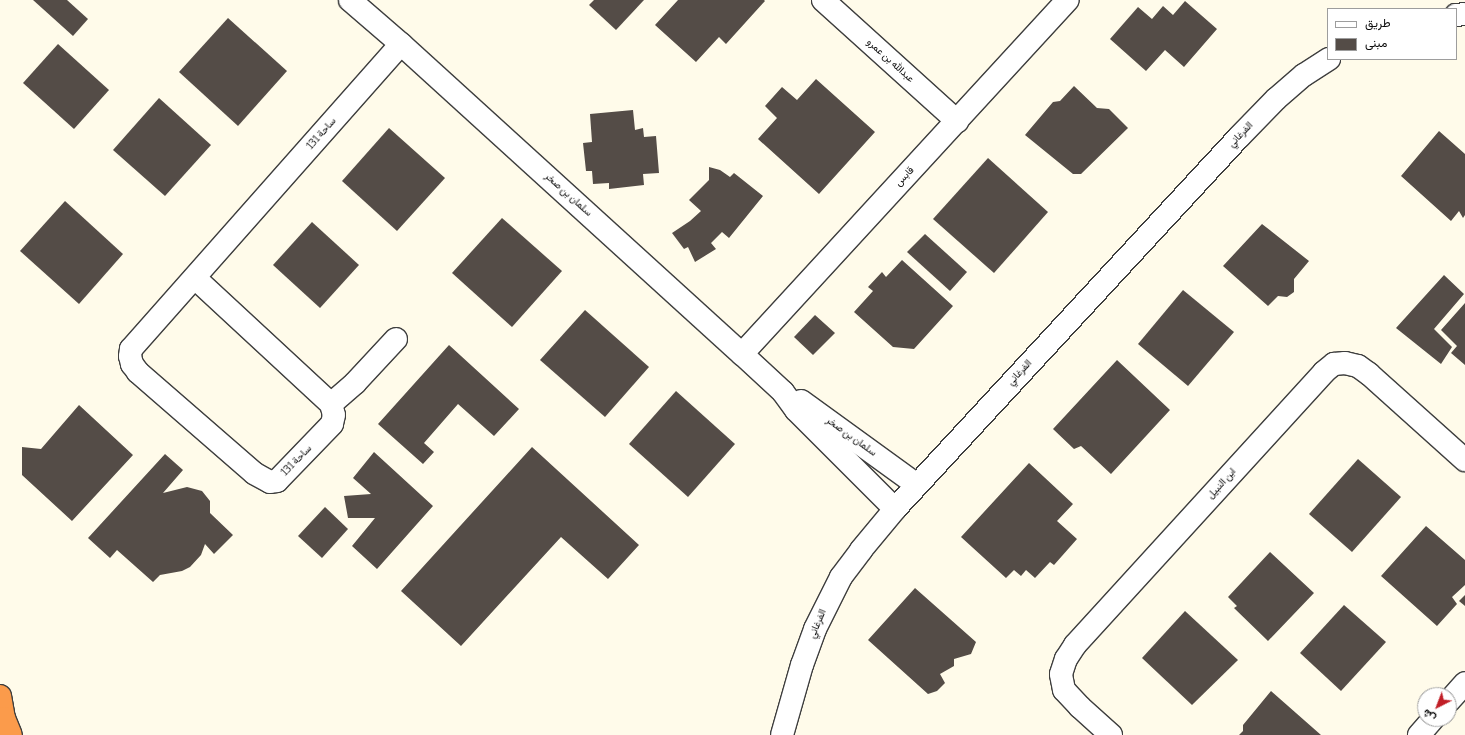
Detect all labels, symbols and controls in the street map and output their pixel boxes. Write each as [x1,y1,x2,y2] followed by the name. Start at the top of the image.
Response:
[1327,8,1457,60] legend
[1365,16,1390,30] text: طريق
[1365,36,1387,50] text: مبنى
[864,37,916,85] street label: عبدالله بن عمرو
[305,116,339,152] street label: ساحة 131
[1226,120,1256,150] street label: الفرغاني
[893,165,917,189] street label: قابس
[542,171,594,219] street label: سلمان بن صخر
[1005,358,1035,388] street label: الفرغاني
[823,415,879,459] street label: سلمان بن صخر
[279,443,315,479] street label: ساحة 131
[1205,466,1239,502] street label: ابن النبيل
[807,608,829,640] street label: الفرغاني
[1417,687,1457,727] north arrow
[1420,706,1439,725] text: ش

